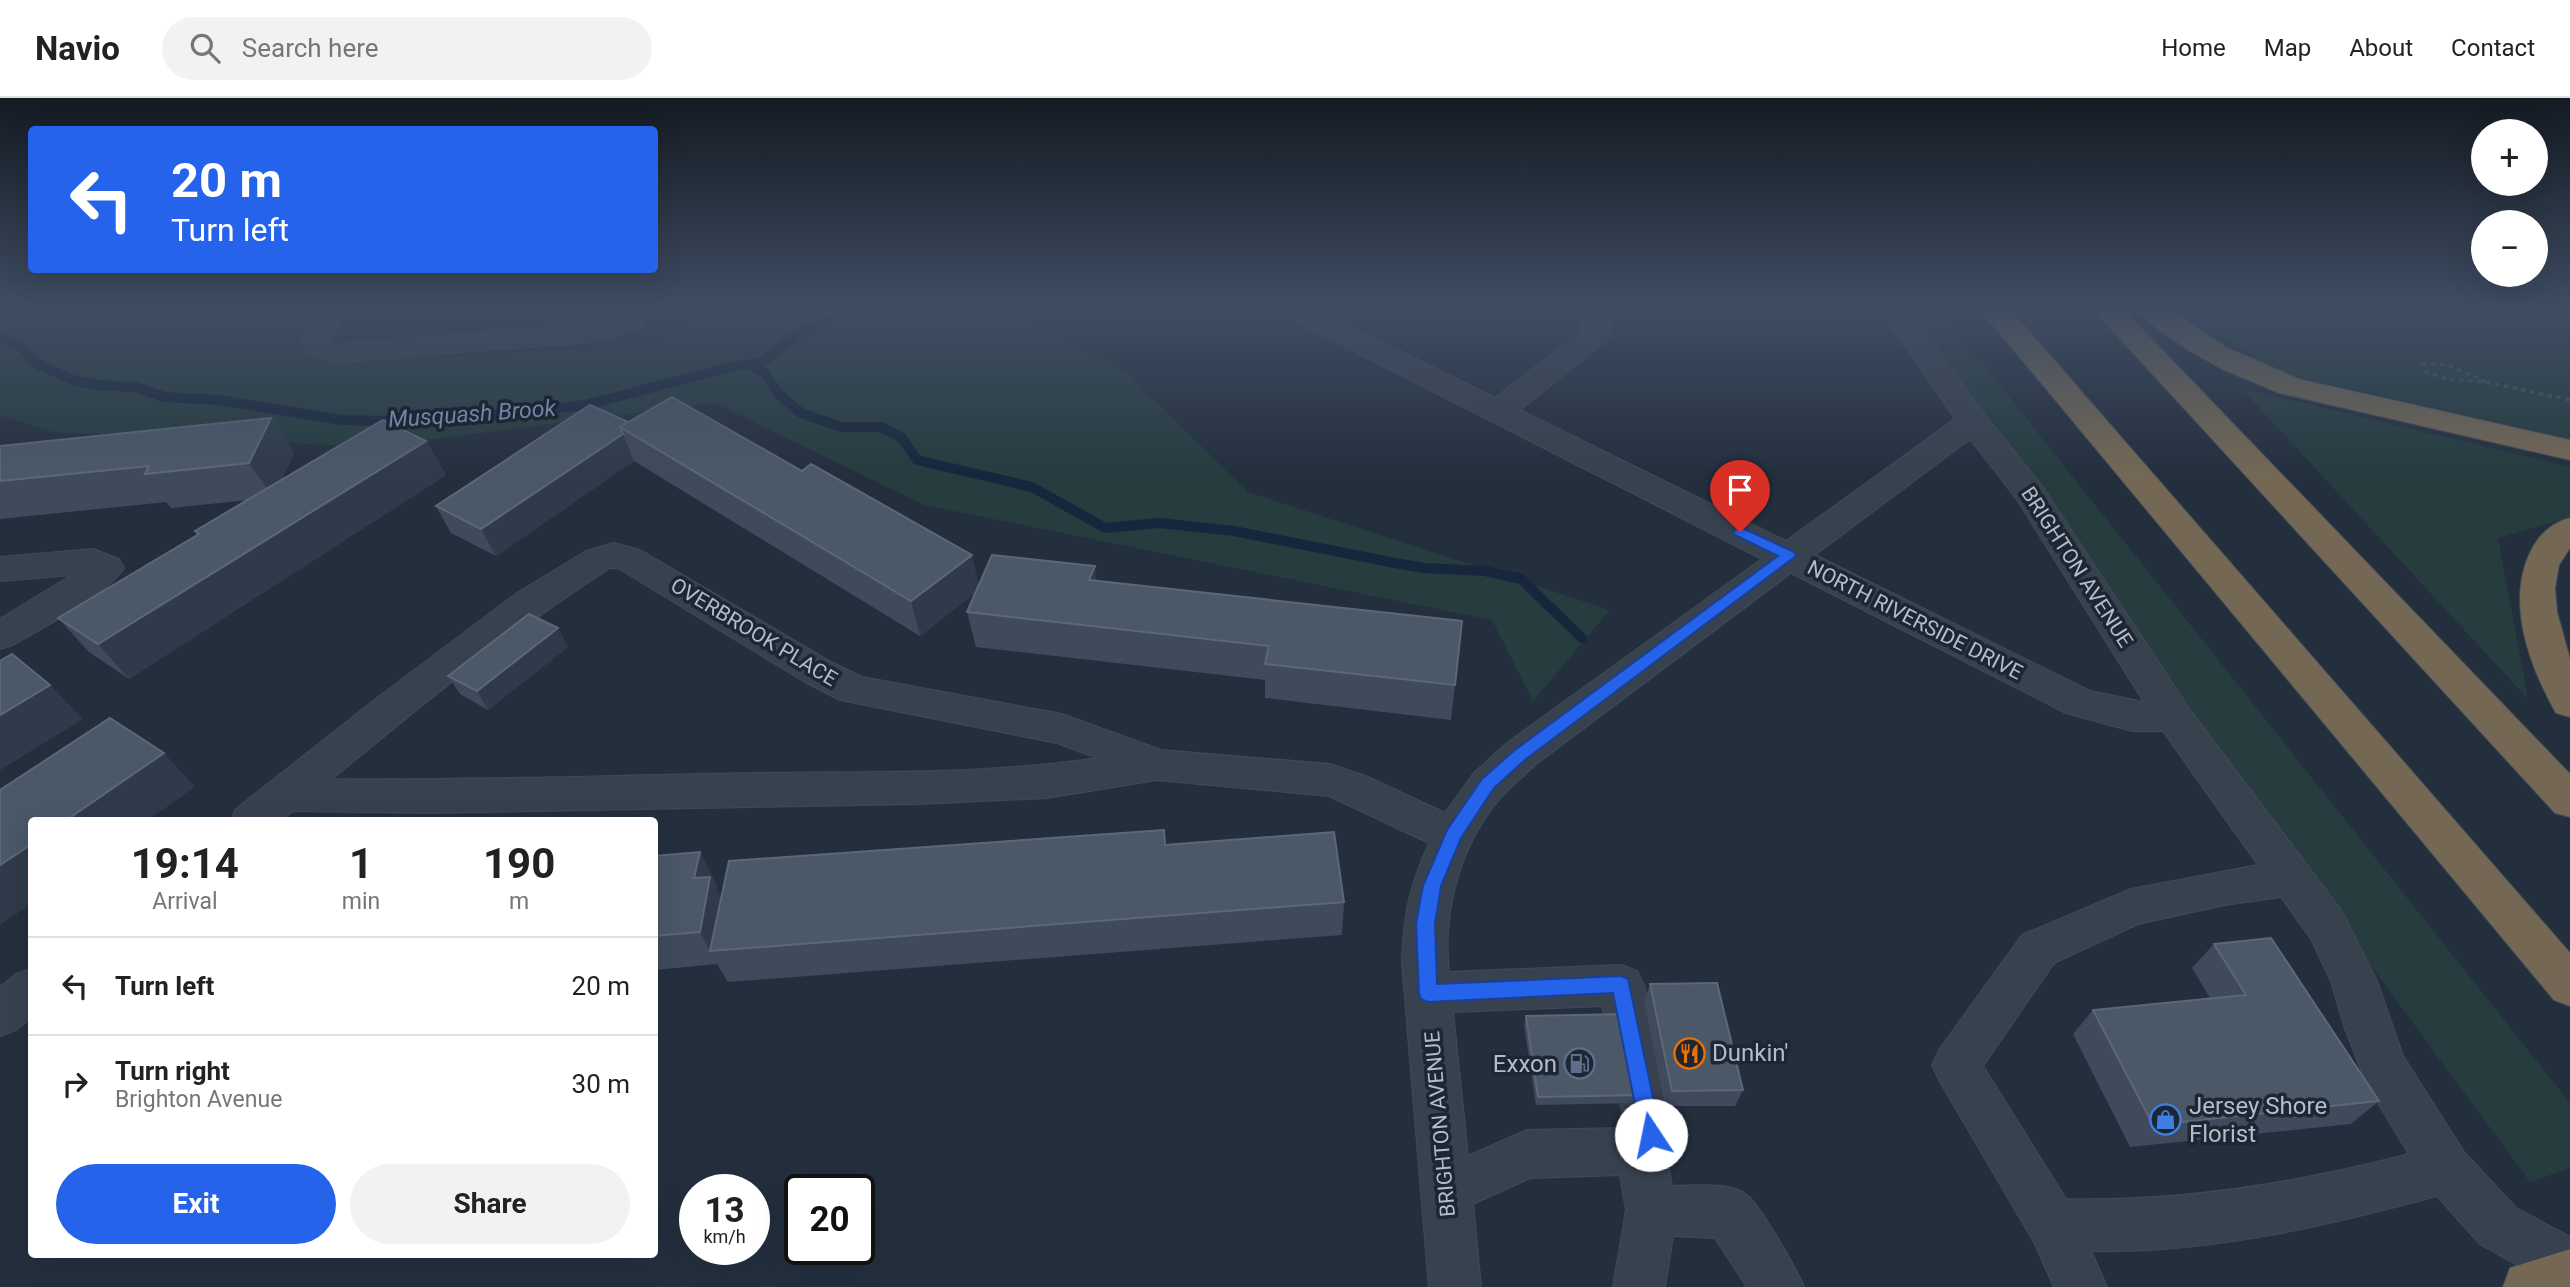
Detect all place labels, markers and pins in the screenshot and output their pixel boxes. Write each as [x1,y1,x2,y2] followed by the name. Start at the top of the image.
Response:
[1710,460,1770,532] pin
[1672,1036,1706,1070] restaurant icon: Dunkin'
[1712,1039,1788,1067] place label: Dunkin'
[1563,1047,1597,1081] fuel station icon: Exxon
[1493,1050,1557,1078] place label: Exxon
[2189,1092,2327,1148] place label: Jersey Shore Florist
[2149,1103,2183,1137] shop icon: Jersey Shore Florist

